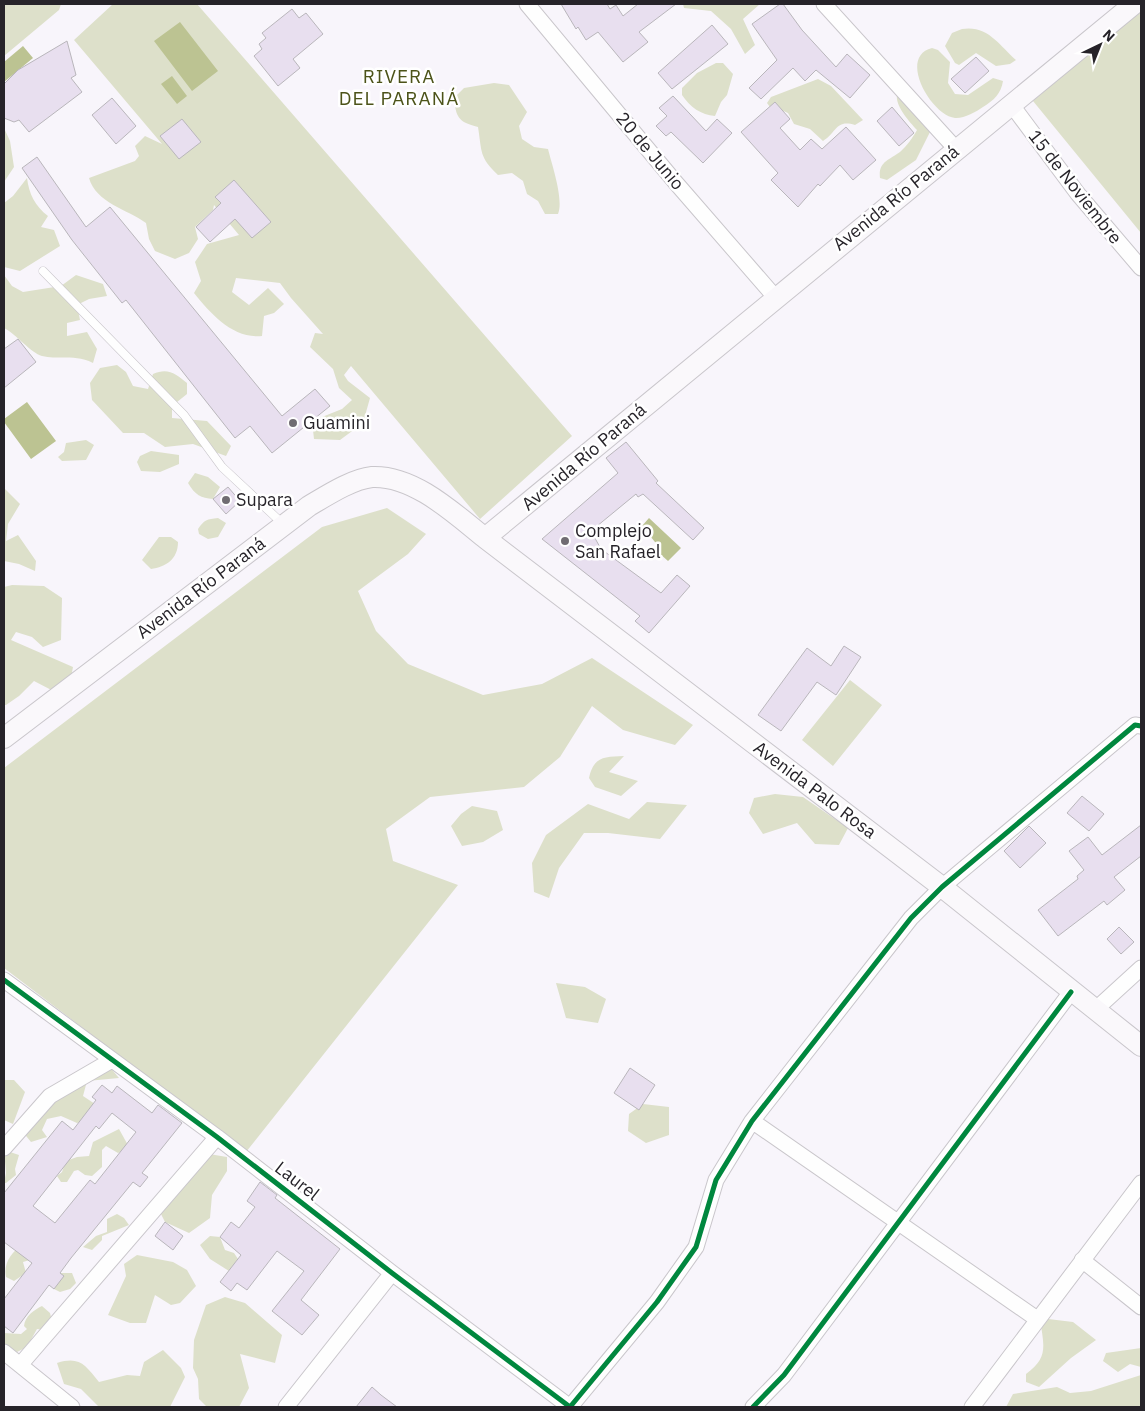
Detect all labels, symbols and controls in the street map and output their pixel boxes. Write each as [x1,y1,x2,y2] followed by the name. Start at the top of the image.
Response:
[1075,20,1125,70] north arrow
[1099,25,1119,46] text: N
[339,64,459,110] district label: RIVERA DEL PARANÁ
[611,107,690,194] street label: 20 de Junio
[1024,125,1127,249] street label: 15 de Noviembre
[828,140,964,255] street label: Avenida Río Paraná
[517,398,651,515] street label: Avenida Río Paraná
[303,411,370,434] place label: Guamini
[287,417,299,429] marker: Guamini
[236,488,293,511] place label: Supara
[220,494,232,506] marker: Supara
[575,519,661,563] place label: Complejo San Rafael
[132,531,270,644] street label: Avenida Río Paraná
[559,535,571,547] marker: Complejo San Rafael
[749,736,882,844] street label: Avenida Palo Rosa
[270,1156,324,1205] street label: Laurel

